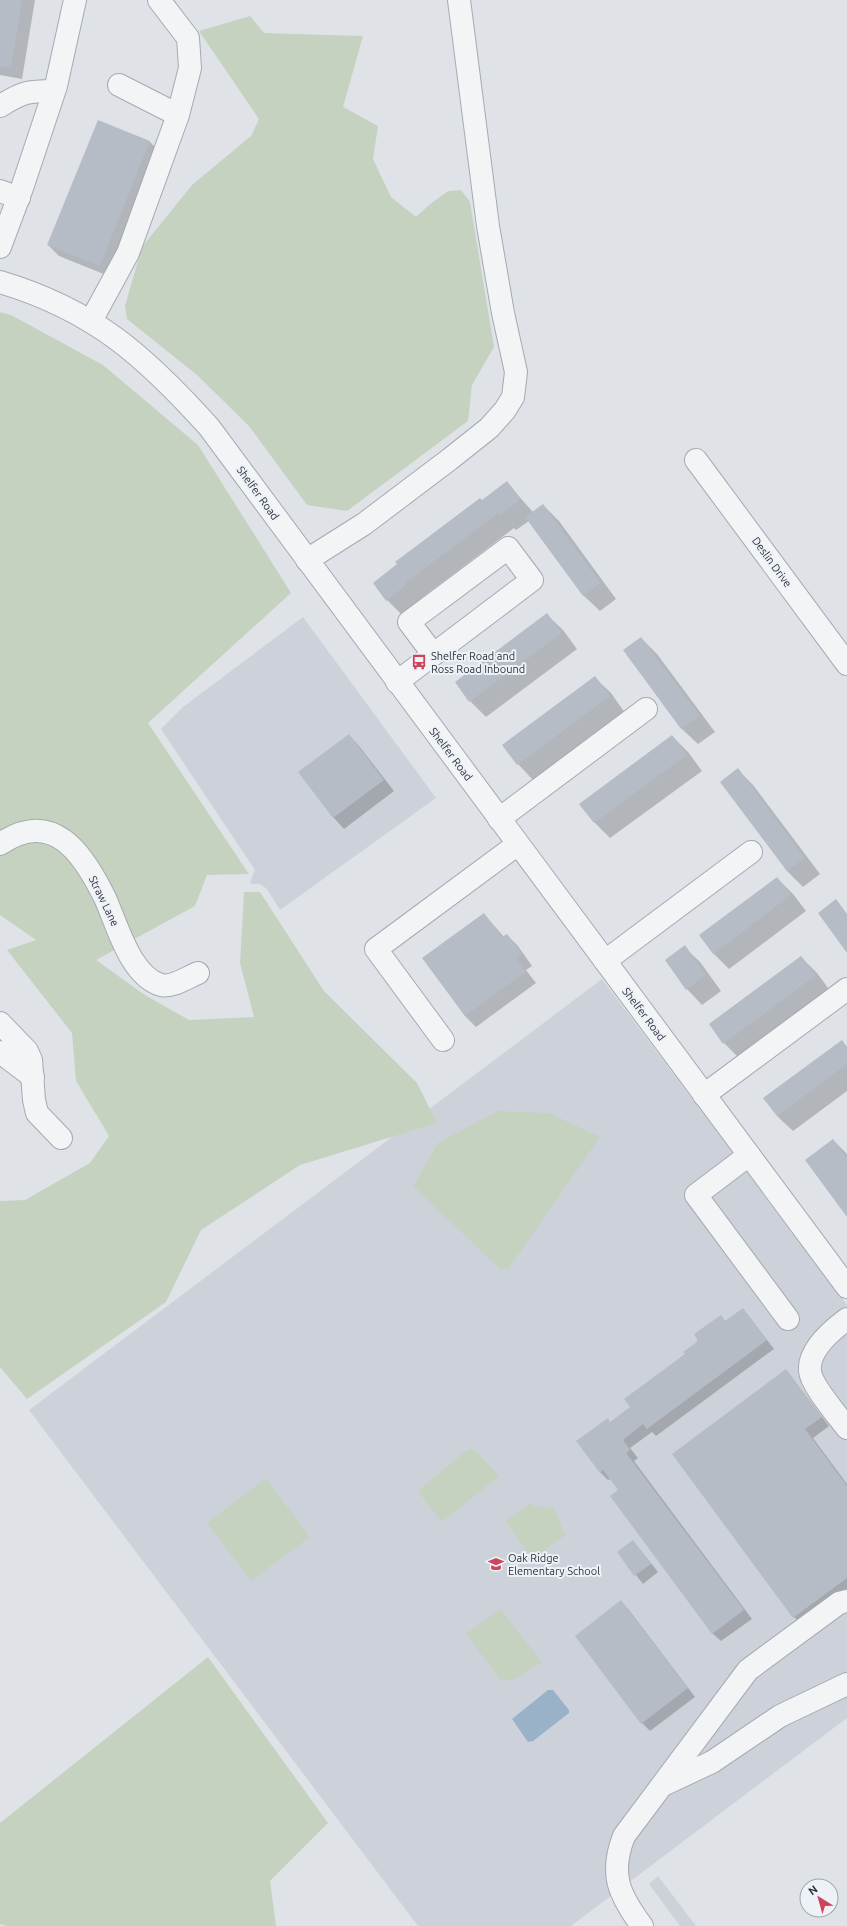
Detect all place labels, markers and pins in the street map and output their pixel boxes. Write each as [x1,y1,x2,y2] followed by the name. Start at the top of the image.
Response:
[431,650,525,675] place label: Shelfer Road and Ross Road Inbound
[410,653,428,671] bus stop icon: Shelfer Road and Ross Road Inbound
[508,1552,600,1577] place label: Oak Ridge Elementary School
[487,1555,505,1573] school or university icon: Oak Ridge Elementary School

